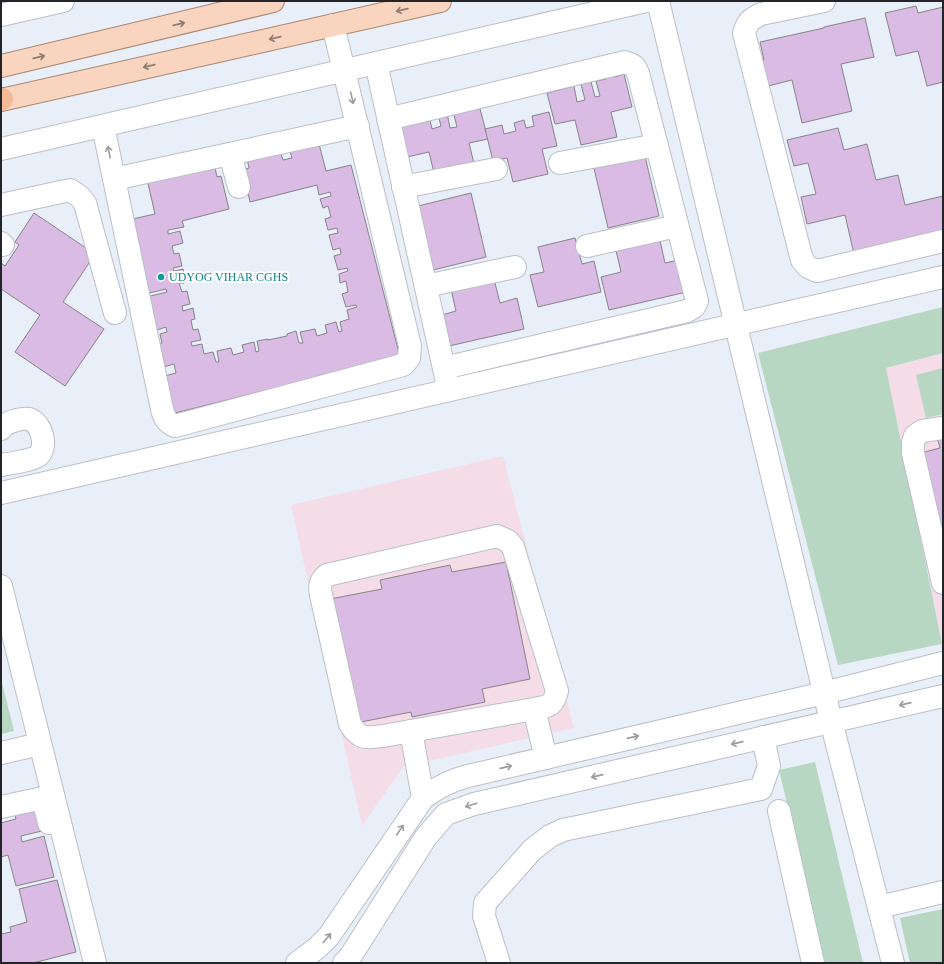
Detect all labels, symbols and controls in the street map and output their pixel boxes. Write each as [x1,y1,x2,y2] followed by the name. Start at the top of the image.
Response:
[396,6,409,14] one-way arrow
[172,19,185,27] one-way arrow
[269,34,282,42] one-way arrow
[32,53,45,61] one-way arrow
[142,63,155,71] one-way arrow
[348,91,356,104] one-way arrow
[104,146,112,159] one-way arrow
[169,270,288,284] place label: UDYOG VIHAR CGHS
[156,272,166,282] marker: UDYOG VIHAR CGHS
[899,701,912,709] one-way arrow
[626,733,639,741] one-way arrow
[731,740,744,748] one-way arrow
[499,763,512,770] one-way arrow
[591,772,604,780] one-way arrow
[464,802,477,809] one-way arrow
[396,825,404,836] one-way arrow
[322,932,331,943] one-way arrow

